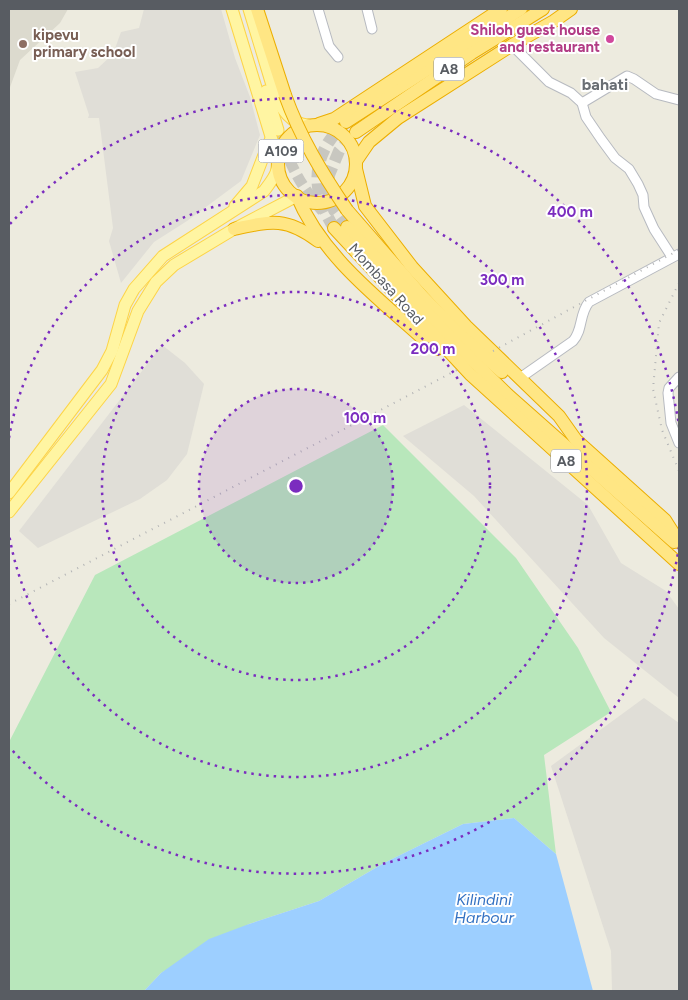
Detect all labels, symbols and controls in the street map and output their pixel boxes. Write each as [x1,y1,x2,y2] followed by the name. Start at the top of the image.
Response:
[470,21,601,56] place label: Shiloh guest house and restaurant
[33,26,135,61] place label: kipevu primary school
[604,33,616,45] marker: Shiloh guest house and restaurant
[17,38,29,50] marker: kipevu primary school
[434,58,464,80] road number: A8
[582,75,628,94] district label: bahati
[258,140,304,162] road number: A109
[547,203,593,221] text: 400 m
[345,240,427,328] street label: Mombasa Road
[480,271,524,289] text: 300 m
[411,340,455,358] text: 200 m
[344,409,386,427] text: 100 m
[551,450,581,472] road number: A8
[287,477,305,495] centre of rings
[454,890,515,927] water label: Kilindini Harbour

